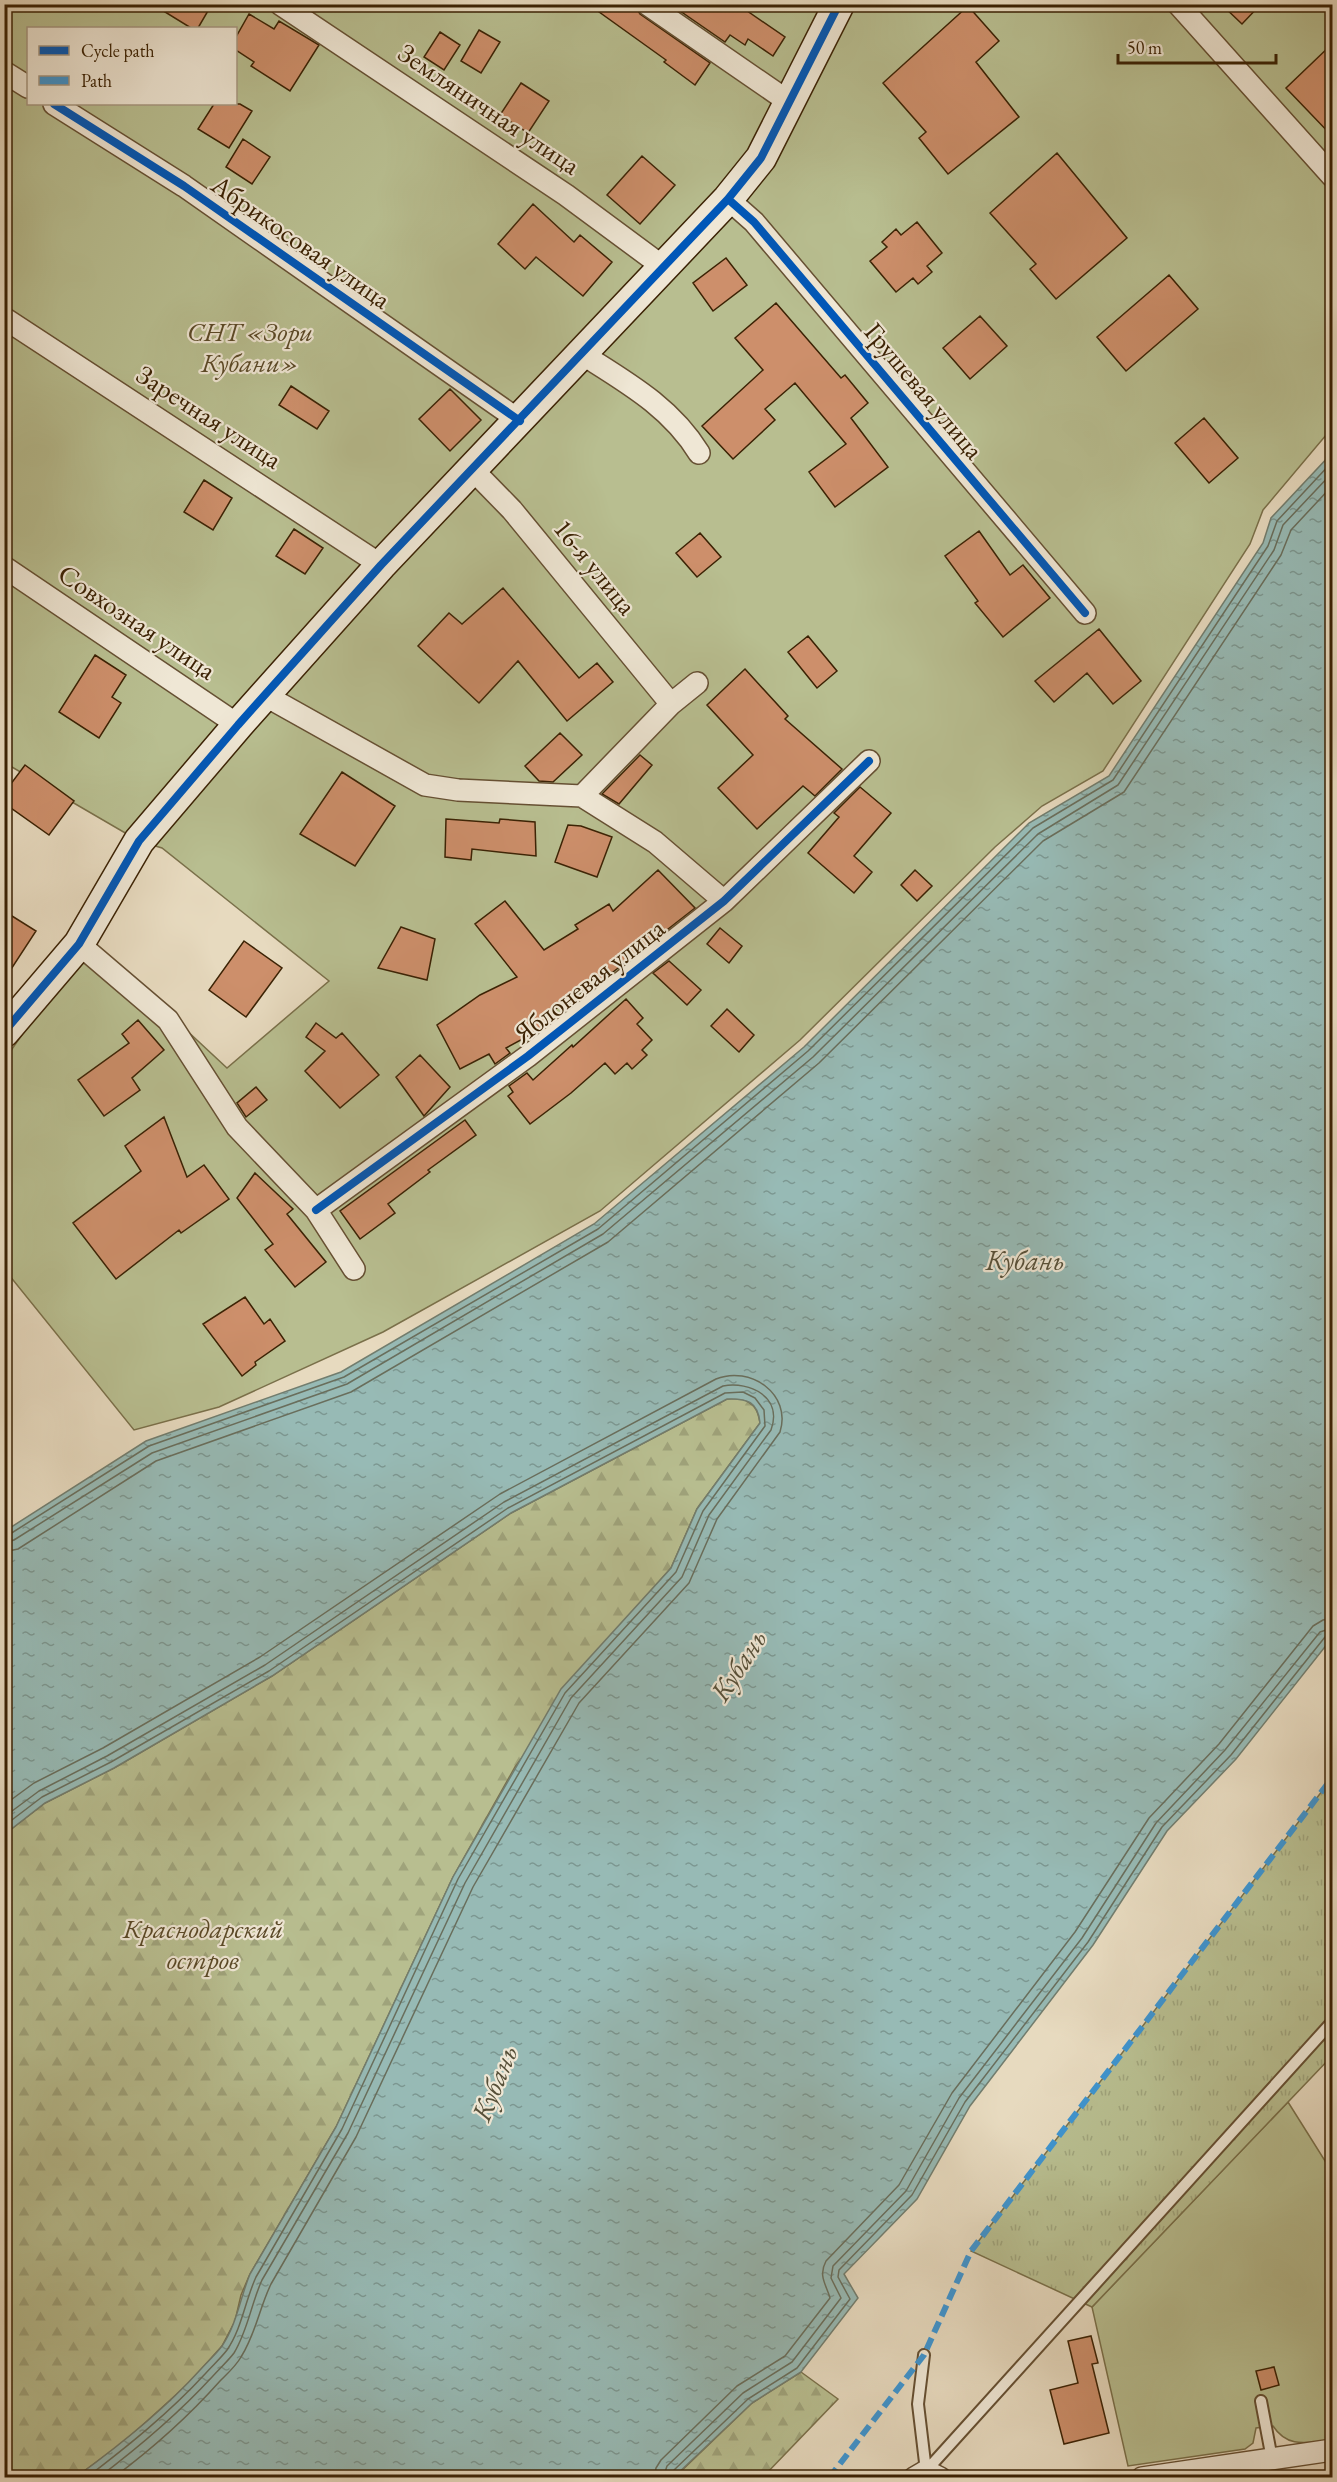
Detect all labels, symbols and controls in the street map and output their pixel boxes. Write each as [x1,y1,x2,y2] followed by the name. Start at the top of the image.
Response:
[27,27,237,105] legend
[1118,27,1276,65] scale bar
[392,35,587,182] street label: Земляничная улица
[1127,36,1162,59] text: 50 m
[81,39,155,62] text: Cycle path
[81,69,112,92] text: Path
[204,166,398,317] street label: Абрикосовая улица
[187,314,313,380] park label: СНТ «Зори Кубани»
[857,315,992,467] street label: Грушевая улица
[130,357,289,477] street label: Заречная улица
[546,511,645,622] street label: 16-я улица
[52,556,223,687] street label: Совхозная улица
[505,910,672,1051] street label: Яблоневая улица
[985,1242,1064,1278] water label: Кубань
[701,1622,775,1709] water label: Кубань
[122,1911,283,1977] park label: Краснодарский остров
[462,2040,525,2127] water label: Кубань

